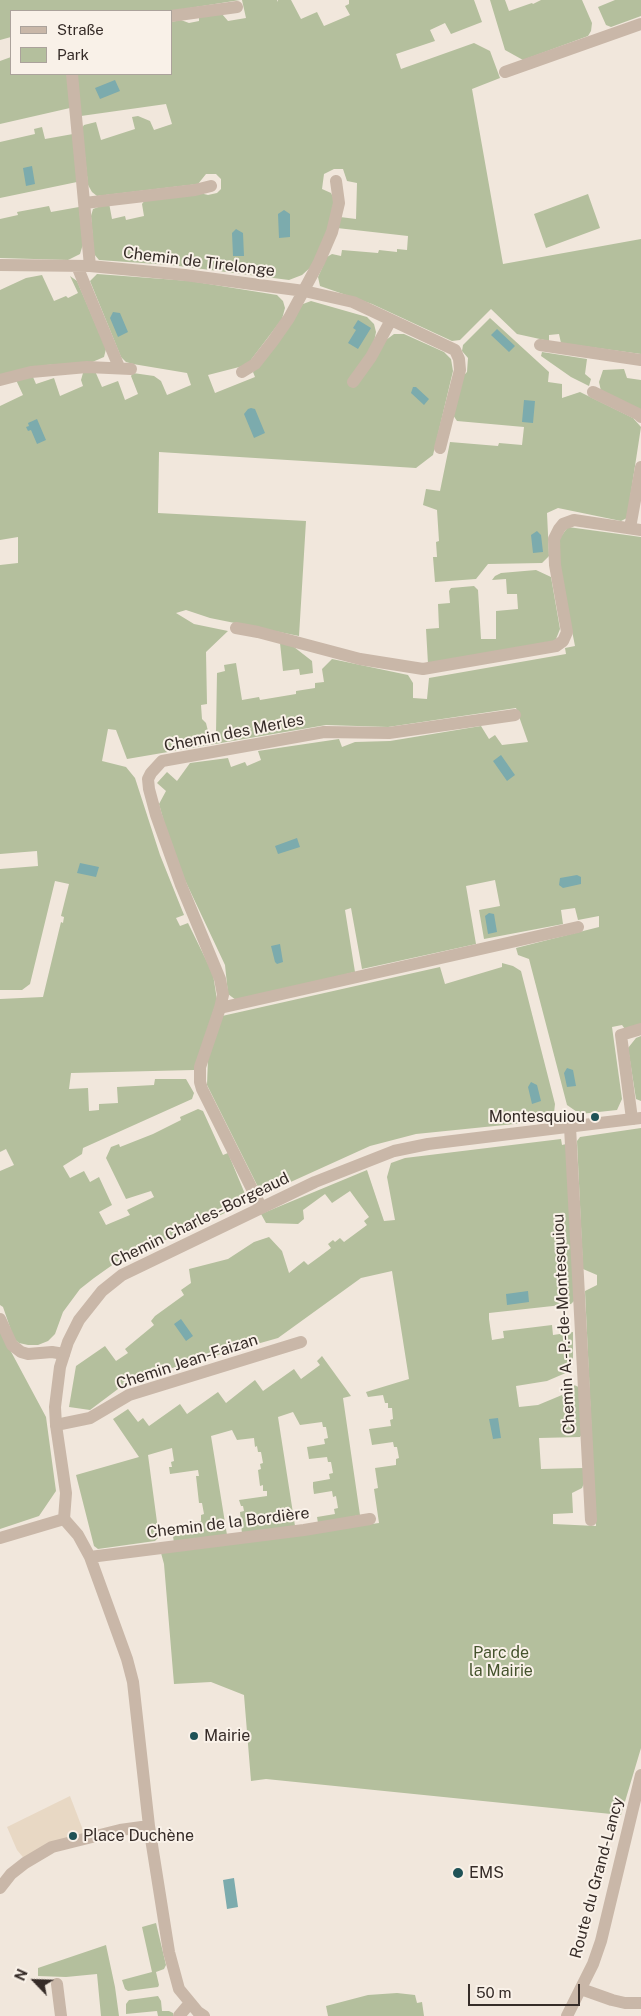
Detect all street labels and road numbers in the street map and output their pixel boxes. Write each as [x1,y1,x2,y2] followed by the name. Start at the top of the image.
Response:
[122,243,276,281] street label: Chemin de Tirelonge
[163,710,305,756] street label: Chemin des Merles
[108,1168,292,1272] street label: Chemin Charles-Borgeaud
[549,1213,579,1435] street label: Chemin A.-P.-de-Montesquiou
[114,1330,260,1394] street label: Chemin Jean-Faizan
[145,1503,311,1543] street label: Chemin de la Bordière
[566,1795,628,1961] street label: Route du Grand-Lancy

